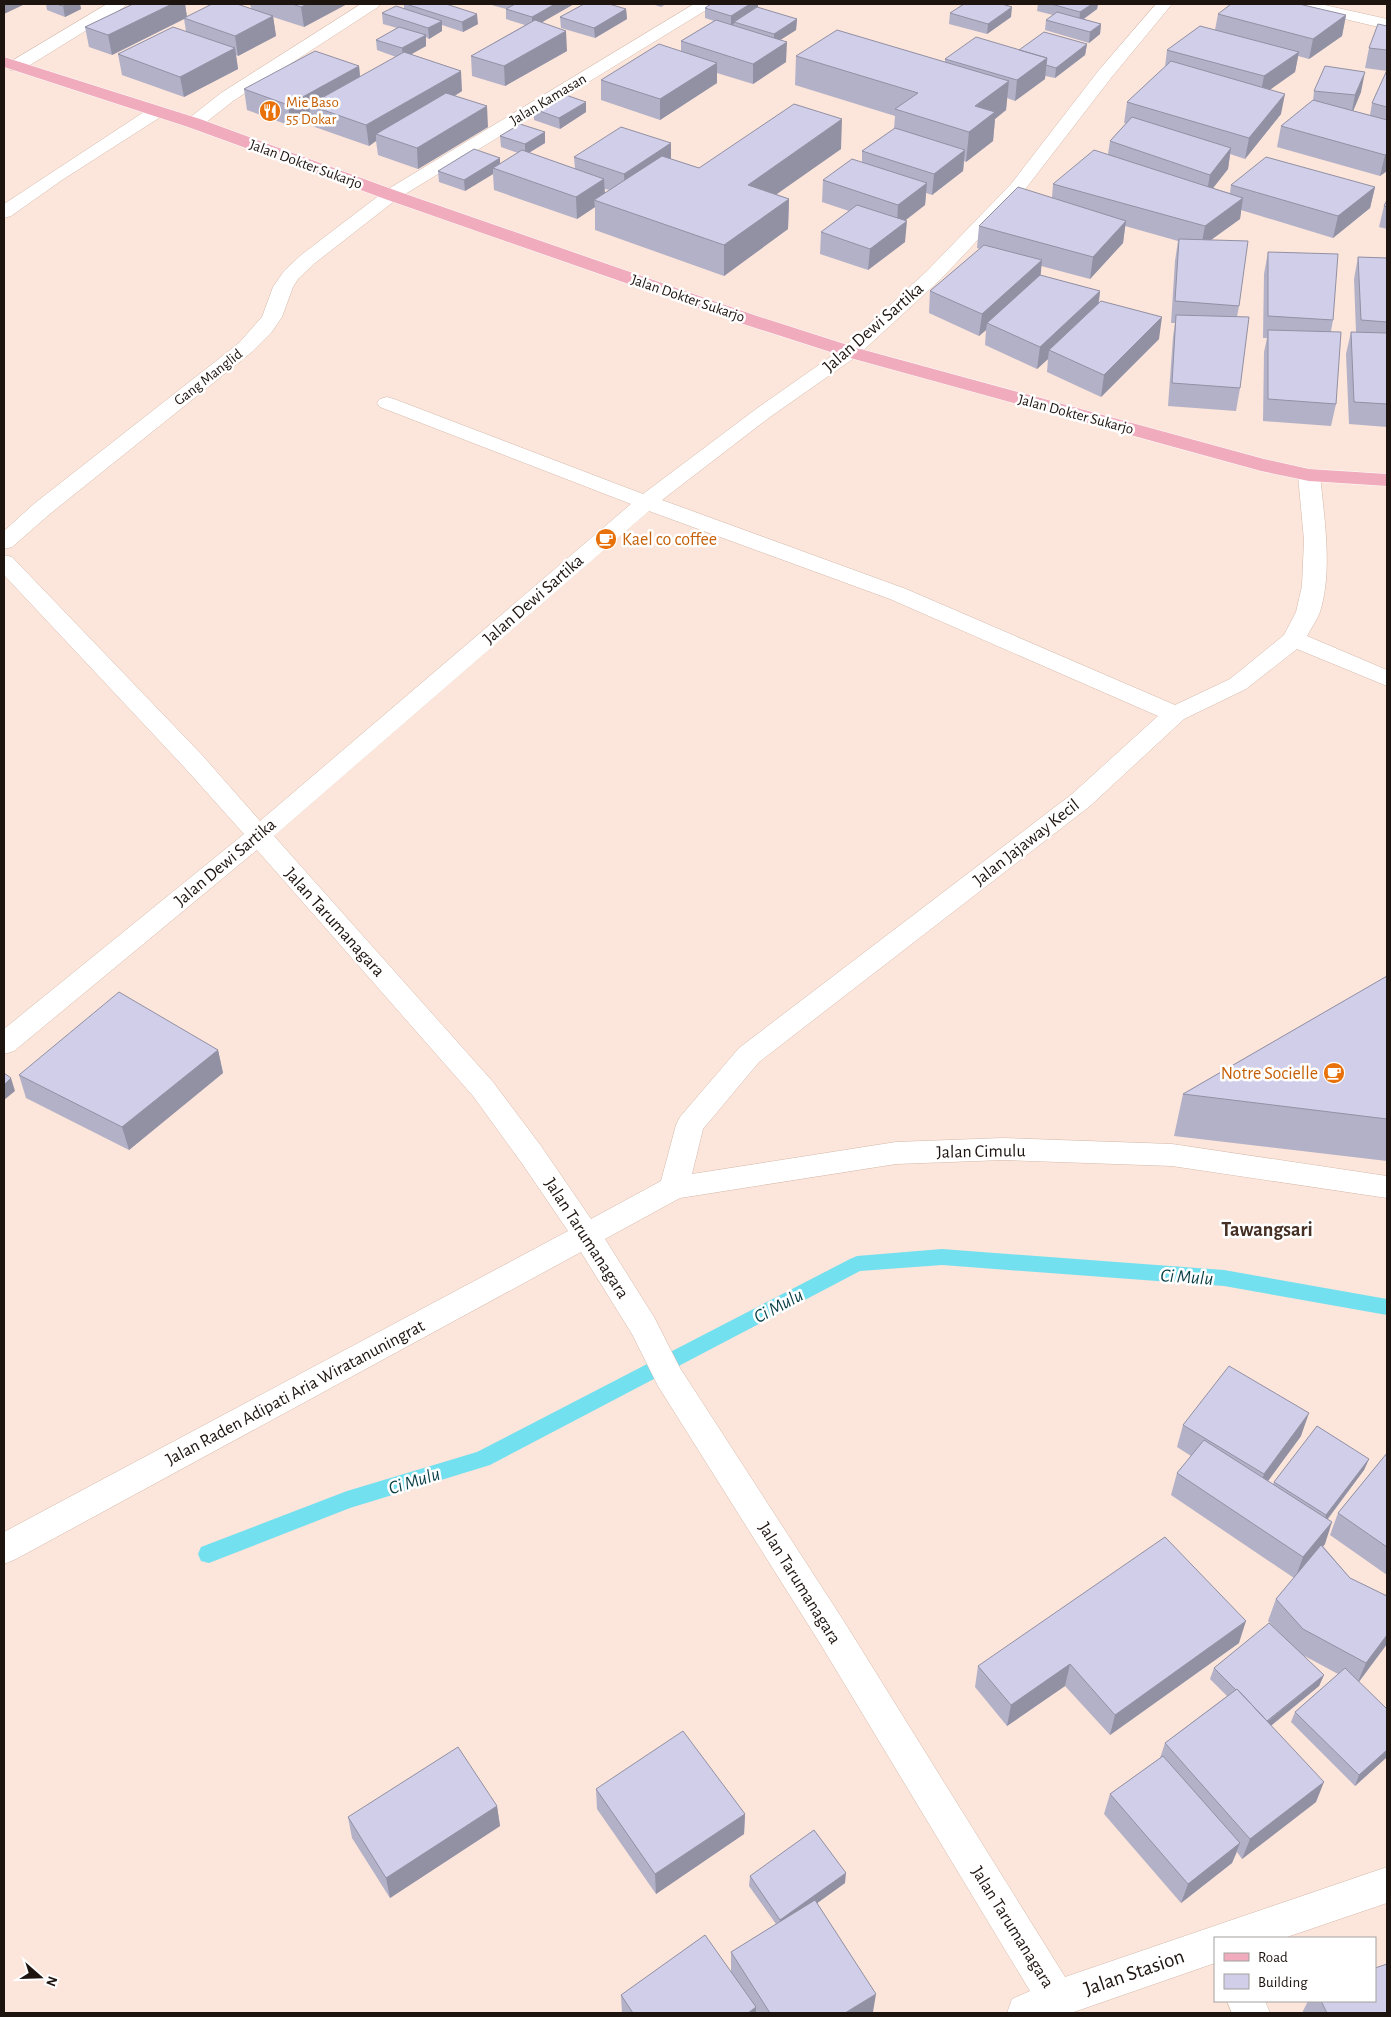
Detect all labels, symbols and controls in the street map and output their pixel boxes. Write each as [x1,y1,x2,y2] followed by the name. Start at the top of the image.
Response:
[508,71,589,128] street label: Jalan Kamasan
[286,95,339,127] place label: Mie Baso 55 Dokar
[258,99,282,123] restaurant icon: Mie Baso 55 Dokar
[247,137,364,192] street label: Jalan Dokter Sukarjo
[629,272,747,325] street label: Jalan Dokter Sukarjo
[820,280,927,376] street label: Jalan Dewi Sartika
[171,346,245,408] street label: Gang Manglid
[1016,392,1135,437] street label: Jalan Dokter Sukarjo
[594,527,618,551] cafe icon: Kael co coffee
[622,531,717,549] place label: Kael co coffee
[480,552,587,648] street label: Jalan Dewi Sartika
[970,796,1083,890] street label: Jalan Jajaway Kecil
[172,815,280,910] street label: Jalan Dewi Sartika
[281,865,388,981] street label: Jalan Tarumanagara
[1322,1061,1346,1085] cafe icon: Notre Socielle
[1221,1065,1318,1083] place label: Notre Socielle
[936,1142,1026,1162] street label: Jalan Cimulu
[541,1175,632,1302] street label: Jalan Tarumanagara
[1221,1220,1313,1240] district label: Tawangsari
[1160,1266,1214,1289] water label: Ci Mulu
[751,1285,807,1327] water label: Ci Mulu
[163,1317,428,1469] street label: Jalan Raden Adipati Aria Wiratanuningrat
[386,1465,443,1498] water label: Ci Mulu
[754,1520,844,1648] street label: Jalan Tarumanagara
[967,1864,1057,1992] street label: Jalan Tarumanagara
[1214,1937,1376,2002] legend
[1081,1945,1187,1999] street label: Jalan Stasion
[1258,1950,1288,1965] text: Road
[15,1952,65,2002] north arrow
[43,1974,60,1988] text: N
[1258,1975,1308,1990] text: Building

